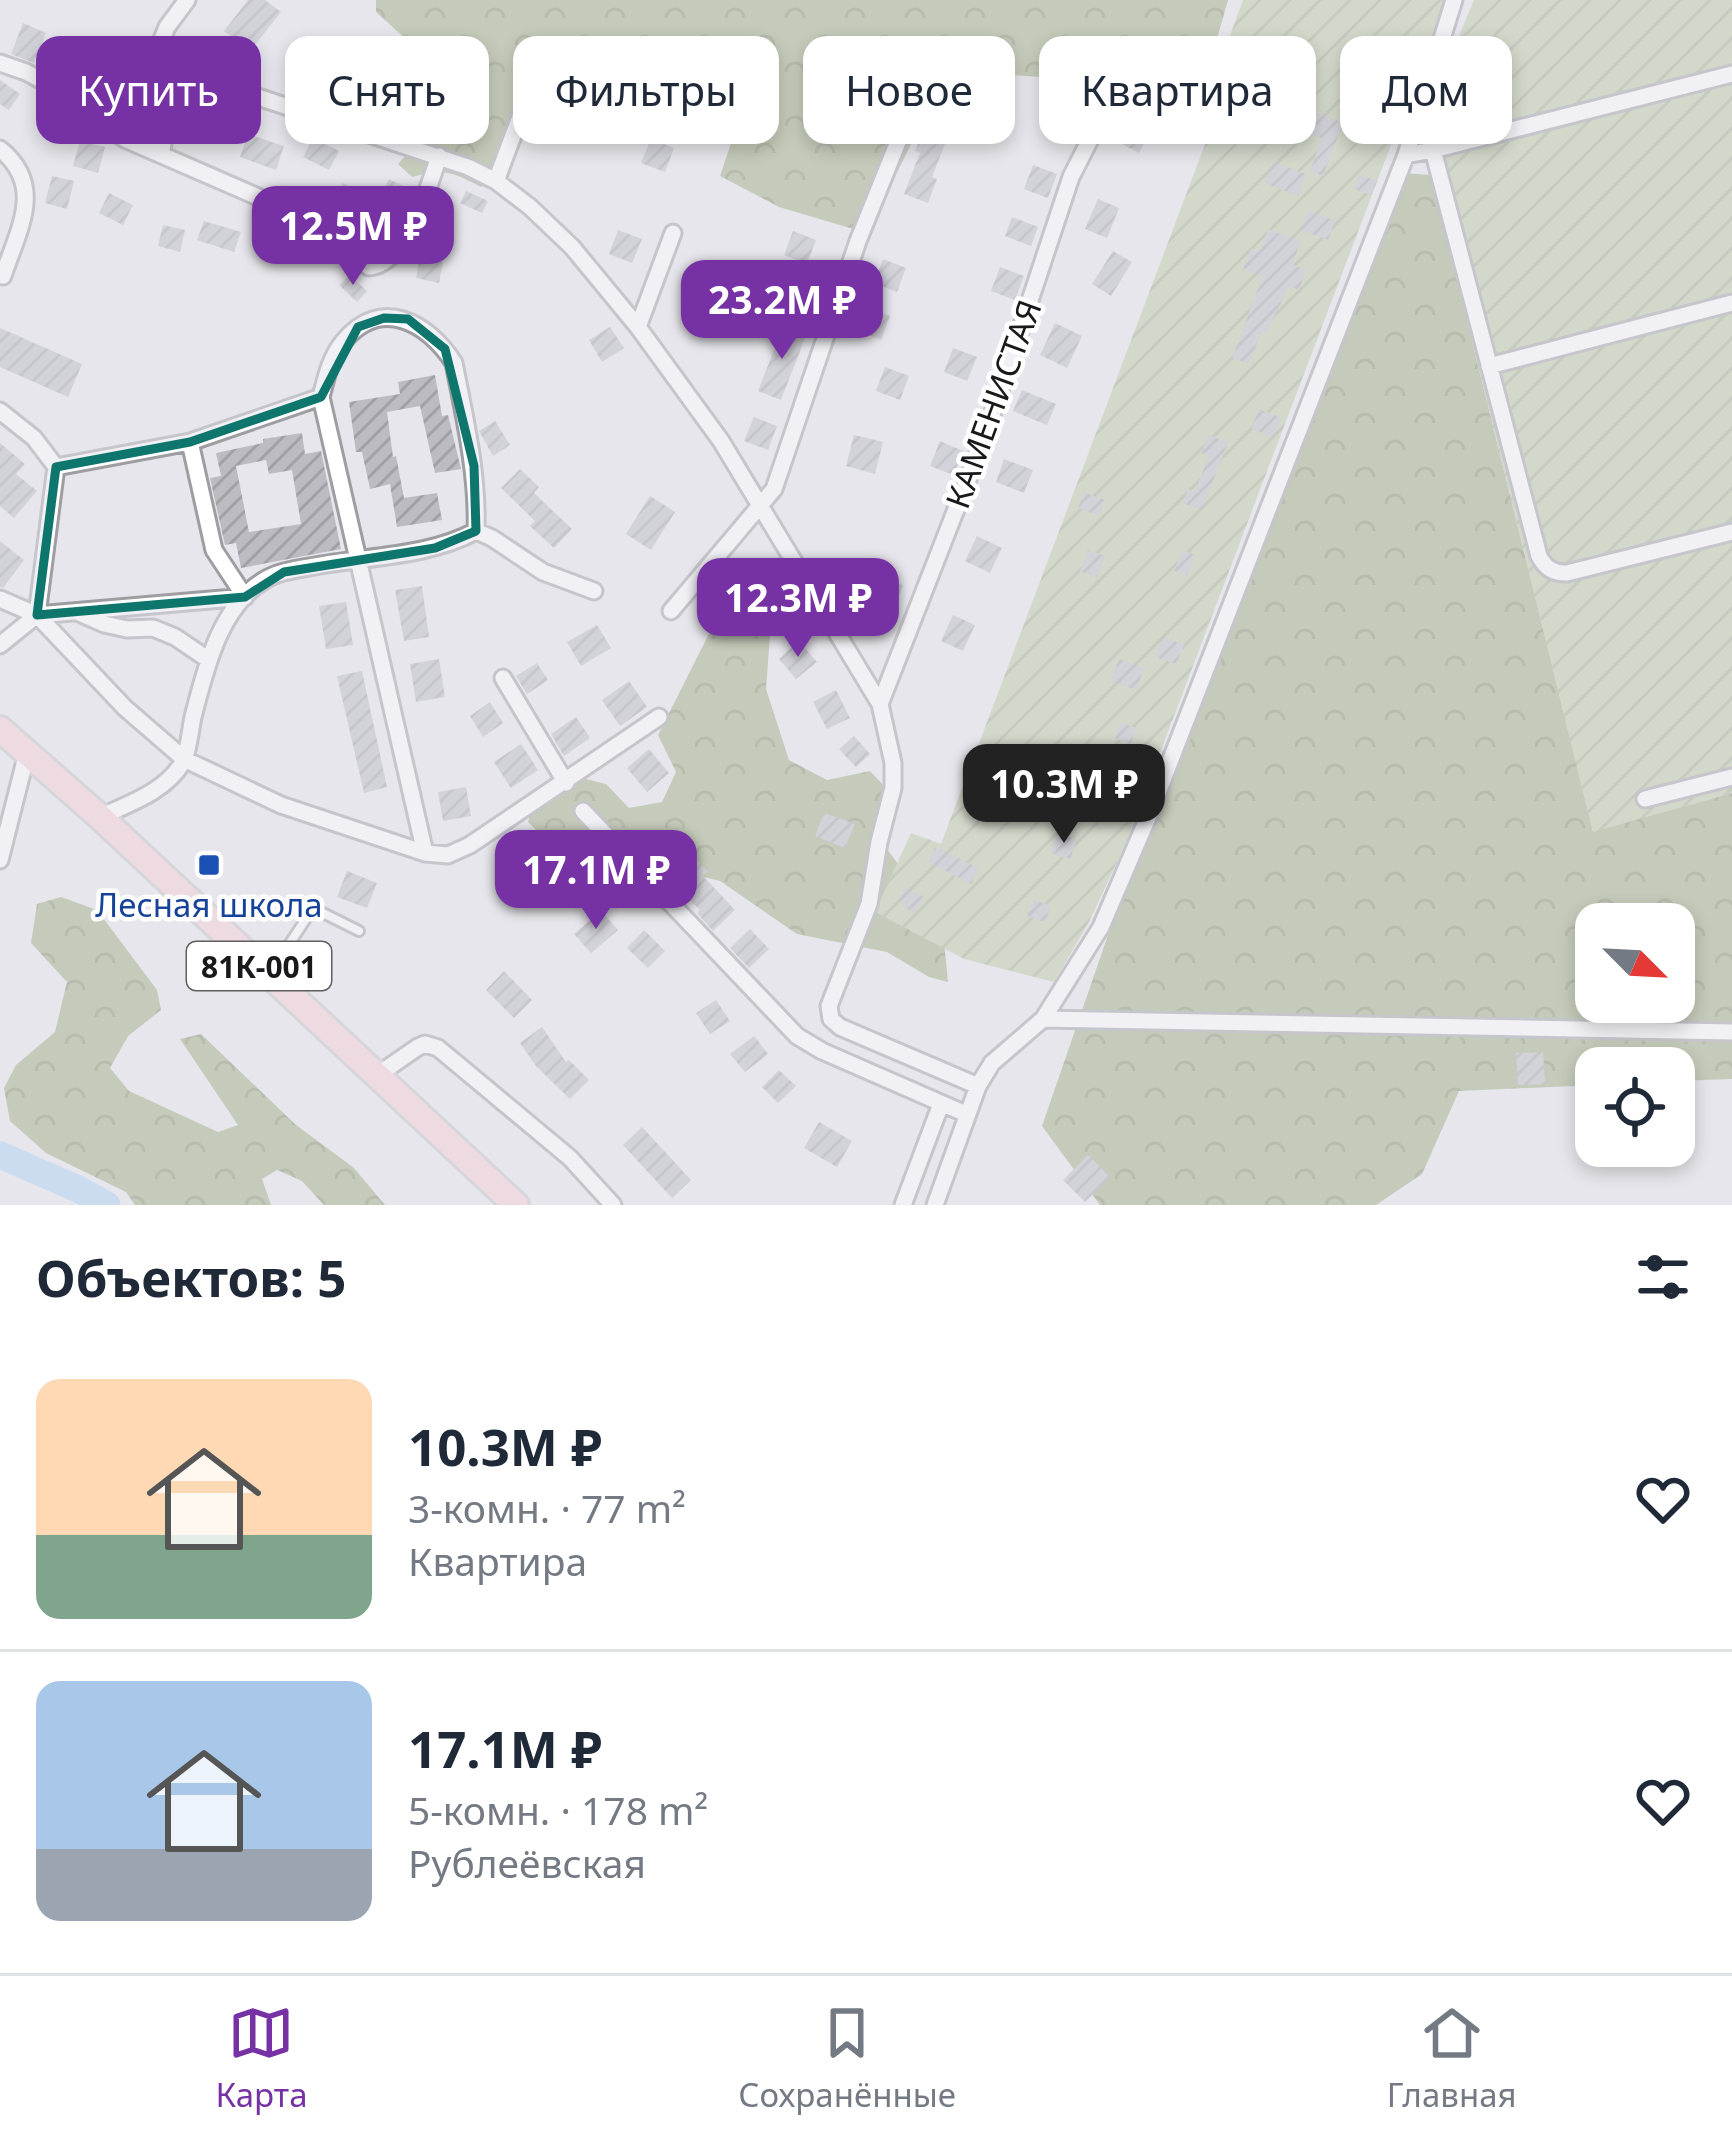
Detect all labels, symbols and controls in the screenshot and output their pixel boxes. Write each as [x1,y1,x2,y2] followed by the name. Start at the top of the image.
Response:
[36,36,261,144] chip: Купить
[285,36,489,144] chip: Снять
[513,36,779,144] chip: Фильтры
[803,36,1015,144] chip: Новое
[1039,36,1316,144] chip: Квартира
[1340,36,1512,144] chip: Дом
[242,186,464,288] pin: 12.5M ₽
[279,198,427,251] text: 12.5M ₽
[671,260,893,362] pin: 23.2M ₽
[708,272,856,325] text: 23.2M ₽
[934,294,1052,514] street label: КАМЕНИСТАЯ
[687,558,909,660] pin: 12.3M ₽
[724,570,872,623] text: 12.3M ₽
[953,744,1175,846] pin: 10.3M ₽
[990,756,1138,809] text: 10.3M ₽
[485,830,707,932] pin: 17.1M ₽
[522,842,670,895] text: 17.1M ₽
[196,852,222,878] marker: Лесная школа
[95,882,323,927] place label: Лесная школа
[1575,903,1695,1023] north arrow
[1575,903,1695,1167] map controls
[187,942,331,990] road number: 81К-001
[1575,1047,1695,1167] button: locate
[36,1242,346,1312] text: Объектов: 5
[1630,1244,1696,1310] icon: filters
[408,1411,602,1481] text: 10.3M ₽
[132,1427,276,1571] icon: home
[1630,1466,1696,1532] icon: heart
[408,1481,686,1534] text: 3-комн. · 77 m²
[408,1534,587,1587] text: Квартира
[408,1713,602,1783] text: 17.1M ₽
[132,1729,276,1873] icon: home
[1630,1768,1696,1834] icon: heart
[408,1783,708,1836] text: 5-комн. · 178 m²
[408,1836,646,1889] text: Рублеёвская
[215,2000,308,2117] tab: Карта
[738,2000,956,2117] tab: Сохранённые
[1387,2000,1517,2117] tab: Главная

